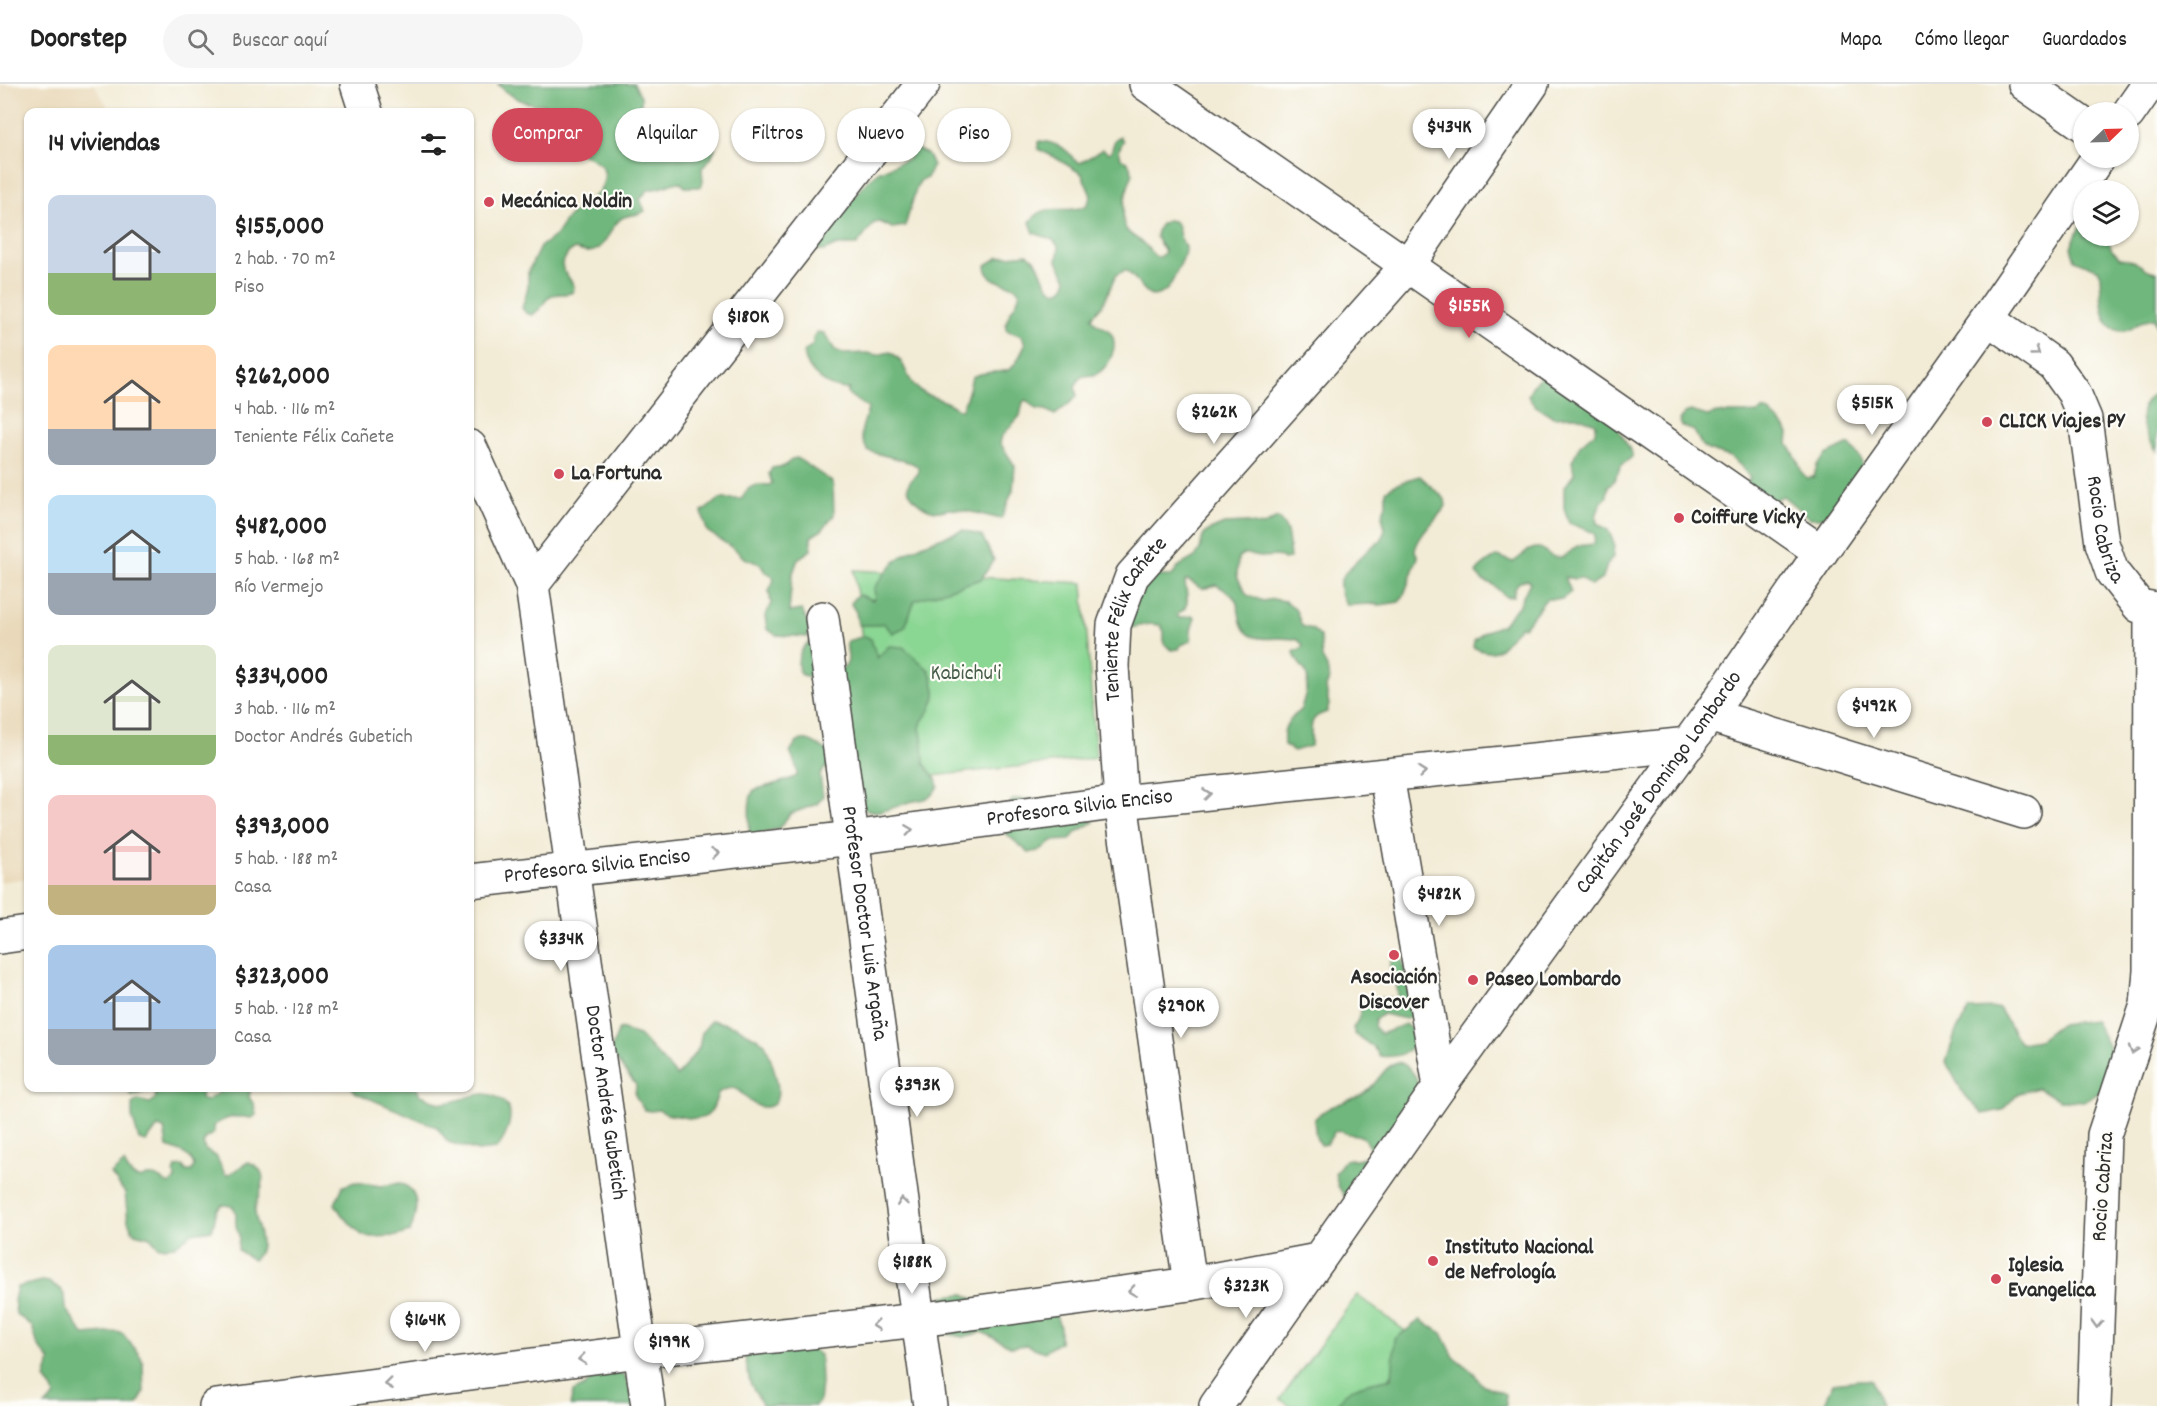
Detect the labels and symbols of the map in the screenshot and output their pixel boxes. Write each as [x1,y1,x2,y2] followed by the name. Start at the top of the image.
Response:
[2073,102,2139,168] north arrow
[1407,109,1491,160] pin: $434K
[501,187,632,218] place label: Mecánica Noldin
[482,195,496,209] marker: Mecánica Noldin
[1427,288,1511,339] pin: $155K
[706,299,790,350] pin: $180K
[2029,345,2040,356] one-way arrow
[1830,385,1914,436] pin: $515K
[1172,394,1256,445] pin: $262K
[1999,407,2125,438] place label: CLICK Viajes PY
[1980,415,1994,429] marker: CLICK Viajes PY
[571,459,662,490] place label: La Fortuna
[552,467,566,481] marker: La Fortuna
[2077,474,2132,591] street label: Rocio Cabriza
[1691,503,1805,534] place label: Coiffure Vicky
[1672,511,1686,525] marker: Coiffure Vicky
[1096,530,1175,702] street label: Teniente Félix Cañete
[931,659,1001,690] park label: Kabichu'i
[1568,665,1750,901] street label: Capitán José Domingo Lombardo
[1832,688,1916,739] pin: $492K
[1417,766,1426,779] one-way arrow
[984,781,1174,835] street label: Profesora Silvia Enciso
[1202,788,1211,801] one-way arrow
[832,804,895,1043] street label: Profesor Doctor Luis Argaña
[905,825,914,837] one-way arrow
[502,841,692,893] street label: Profesora Silvia Enciso
[711,847,720,860] one-way arrow
[1397,876,1481,927] pin: $482K
[519,921,603,972] pin: $334K
[1387,948,1401,962] marker: Asociación Discover
[1350,963,1438,1019] place label: Asociación Discover
[1485,965,1621,996] place label: Paseo Lombardo
[1466,973,1480,987] marker: Paseo Lombardo
[1139,988,1223,1039] pin: $290K
[576,1003,634,1202] street label: Doctor Andrés Gubetich
[2127,1044,2140,1055] one-way arrow
[875,1067,959,1118] pin: $393K
[2085,1130,2123,1243] street label: Rocio Cabriza
[897,1198,909,1207] one-way arrow
[1445,1233,1594,1289] place label: Instituto Nacional de Nefrología
[870,1244,954,1295] pin: $188K
[2008,1251,2096,1307] place label: Iglesia Evangelica
[1426,1254,1440,1268] marker: Instituto Nacional de Nefrología
[1204,1268,1288,1319] pin: $323K
[1989,1272,2003,1286] marker: Iglesia Evangelica
[1127,1285,1136,1297] one-way arrow
[383,1302,467,1353] pin: $164K
[871,1318,881,1331] one-way arrow
[2090,1320,2103,1329] one-way arrow
[627,1324,711,1375] pin: $199K
[578,1352,587,1364] one-way arrow
[384,1377,393,1389] one-way arrow

